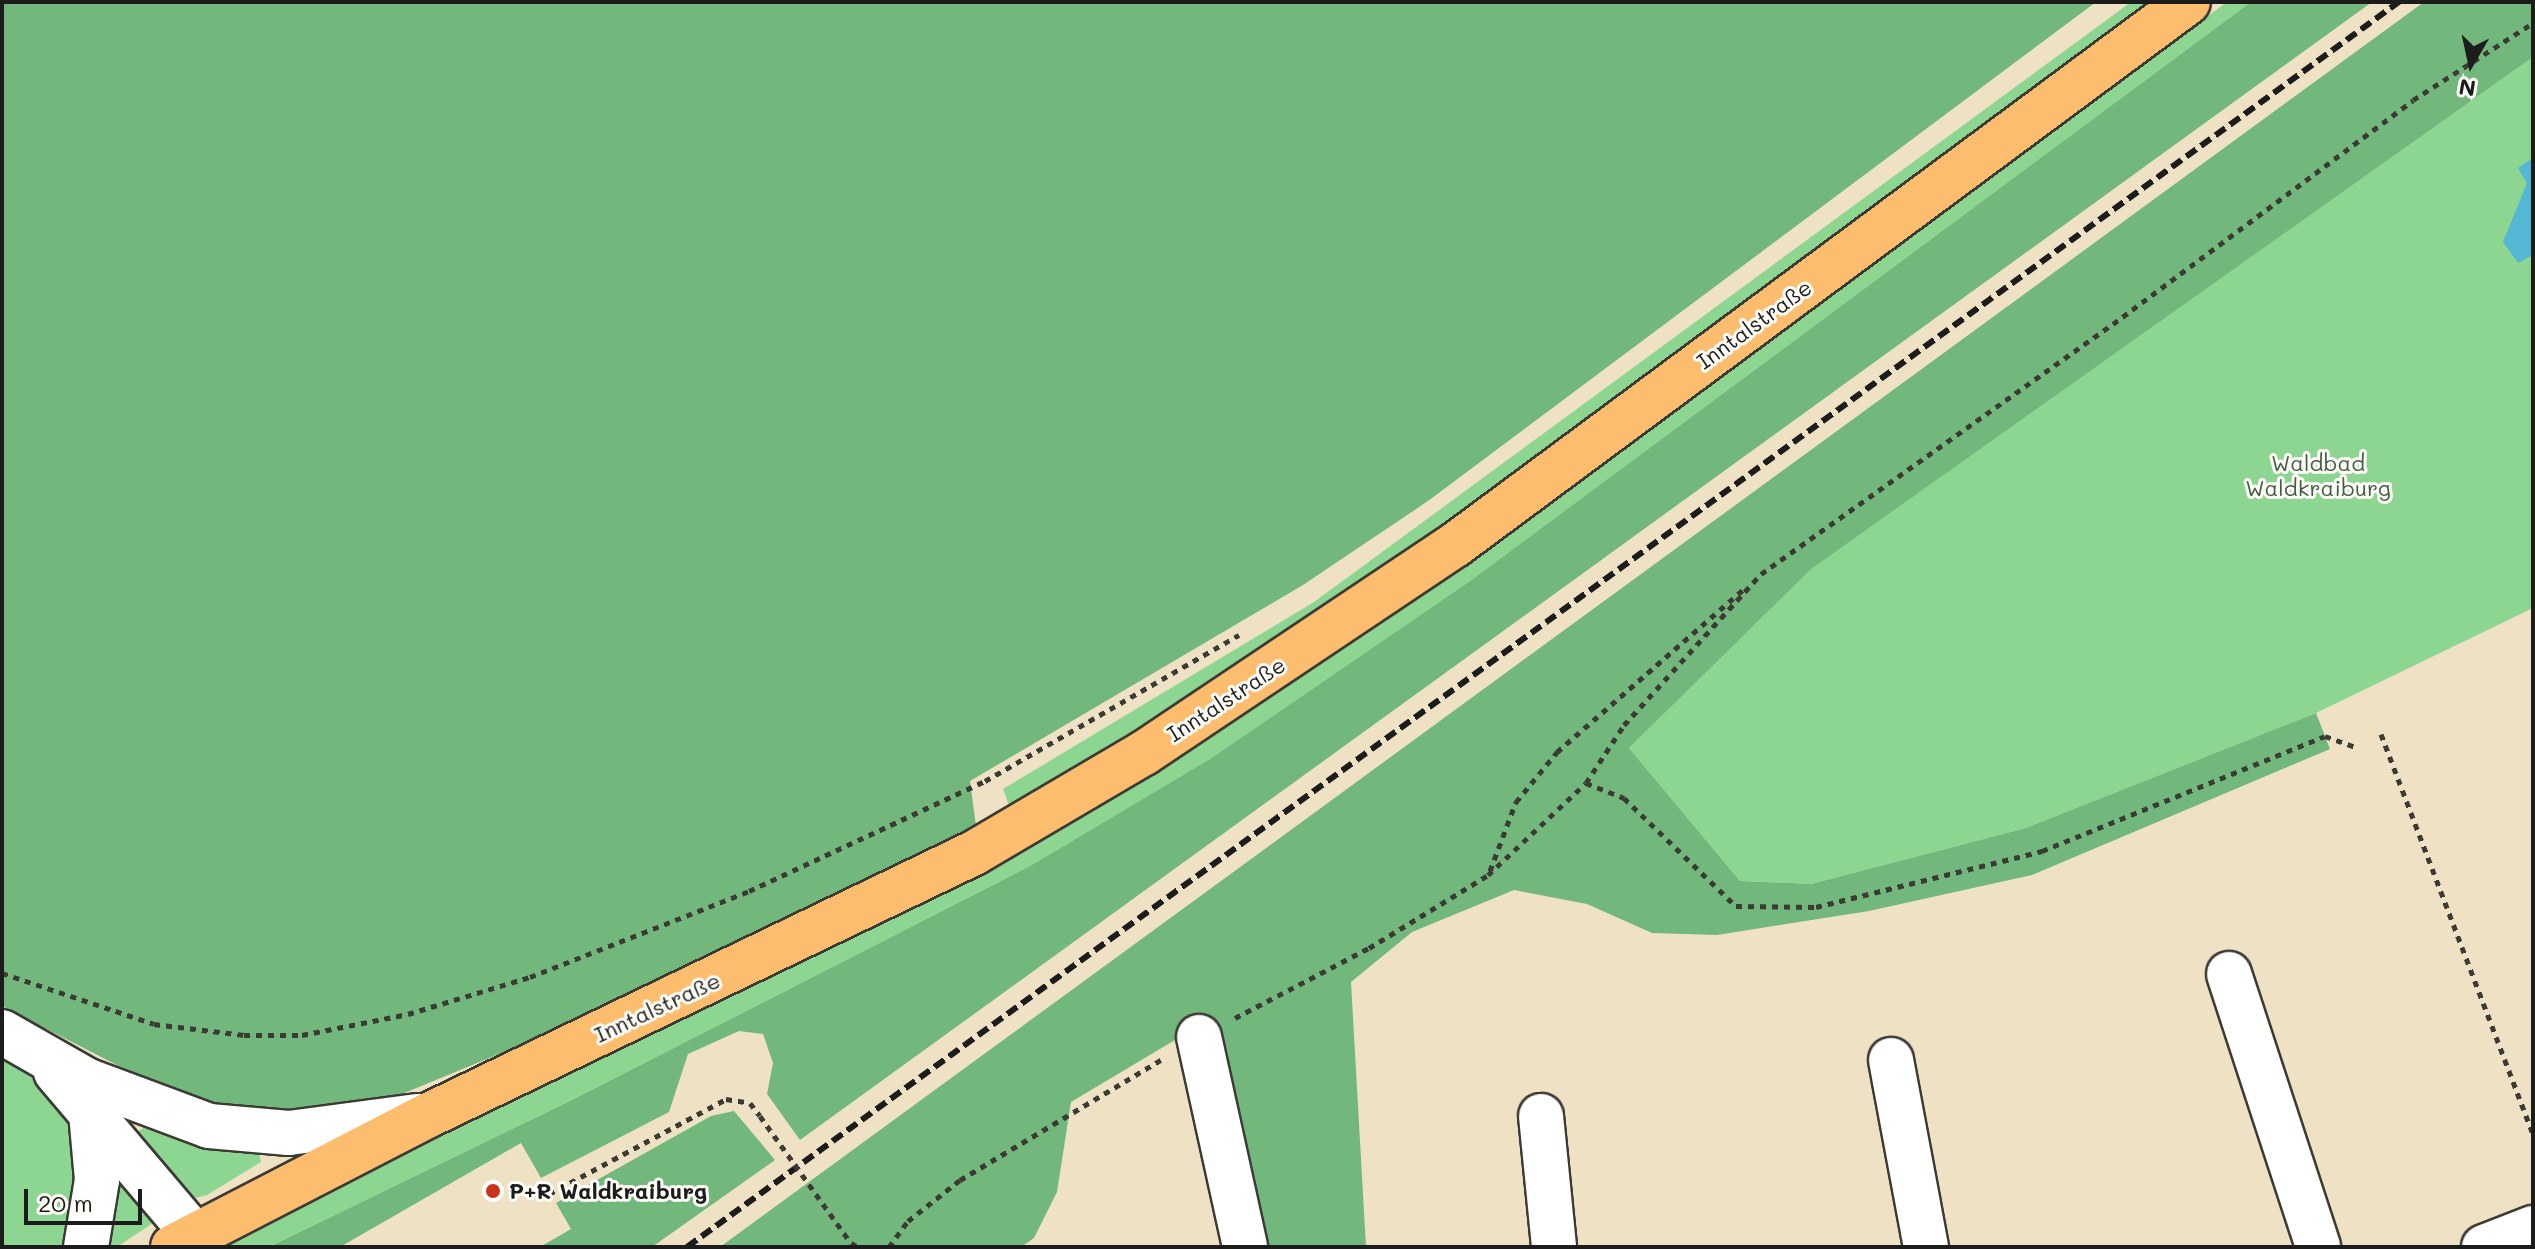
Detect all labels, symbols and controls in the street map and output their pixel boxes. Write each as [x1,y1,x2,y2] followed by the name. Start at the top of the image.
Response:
[2431,24,2511,104] north arrow
[2457,73,2478,104] text: N
[1691,273,1817,375] street label: Inntalstraße
[2245,449,2391,500] park label: Waldbad Waldkraiburg
[1162,651,1290,747] street label: Inntalstraße
[590,966,724,1048] street label: Inntalstraße
[28,1173,146,1223] scale bar
[509,1178,707,1204] place label: P+R Waldkraiburg
[484,1182,502,1200] marker: P+R Waldkraiburg
[38,1187,93,1218] text: 20 m

